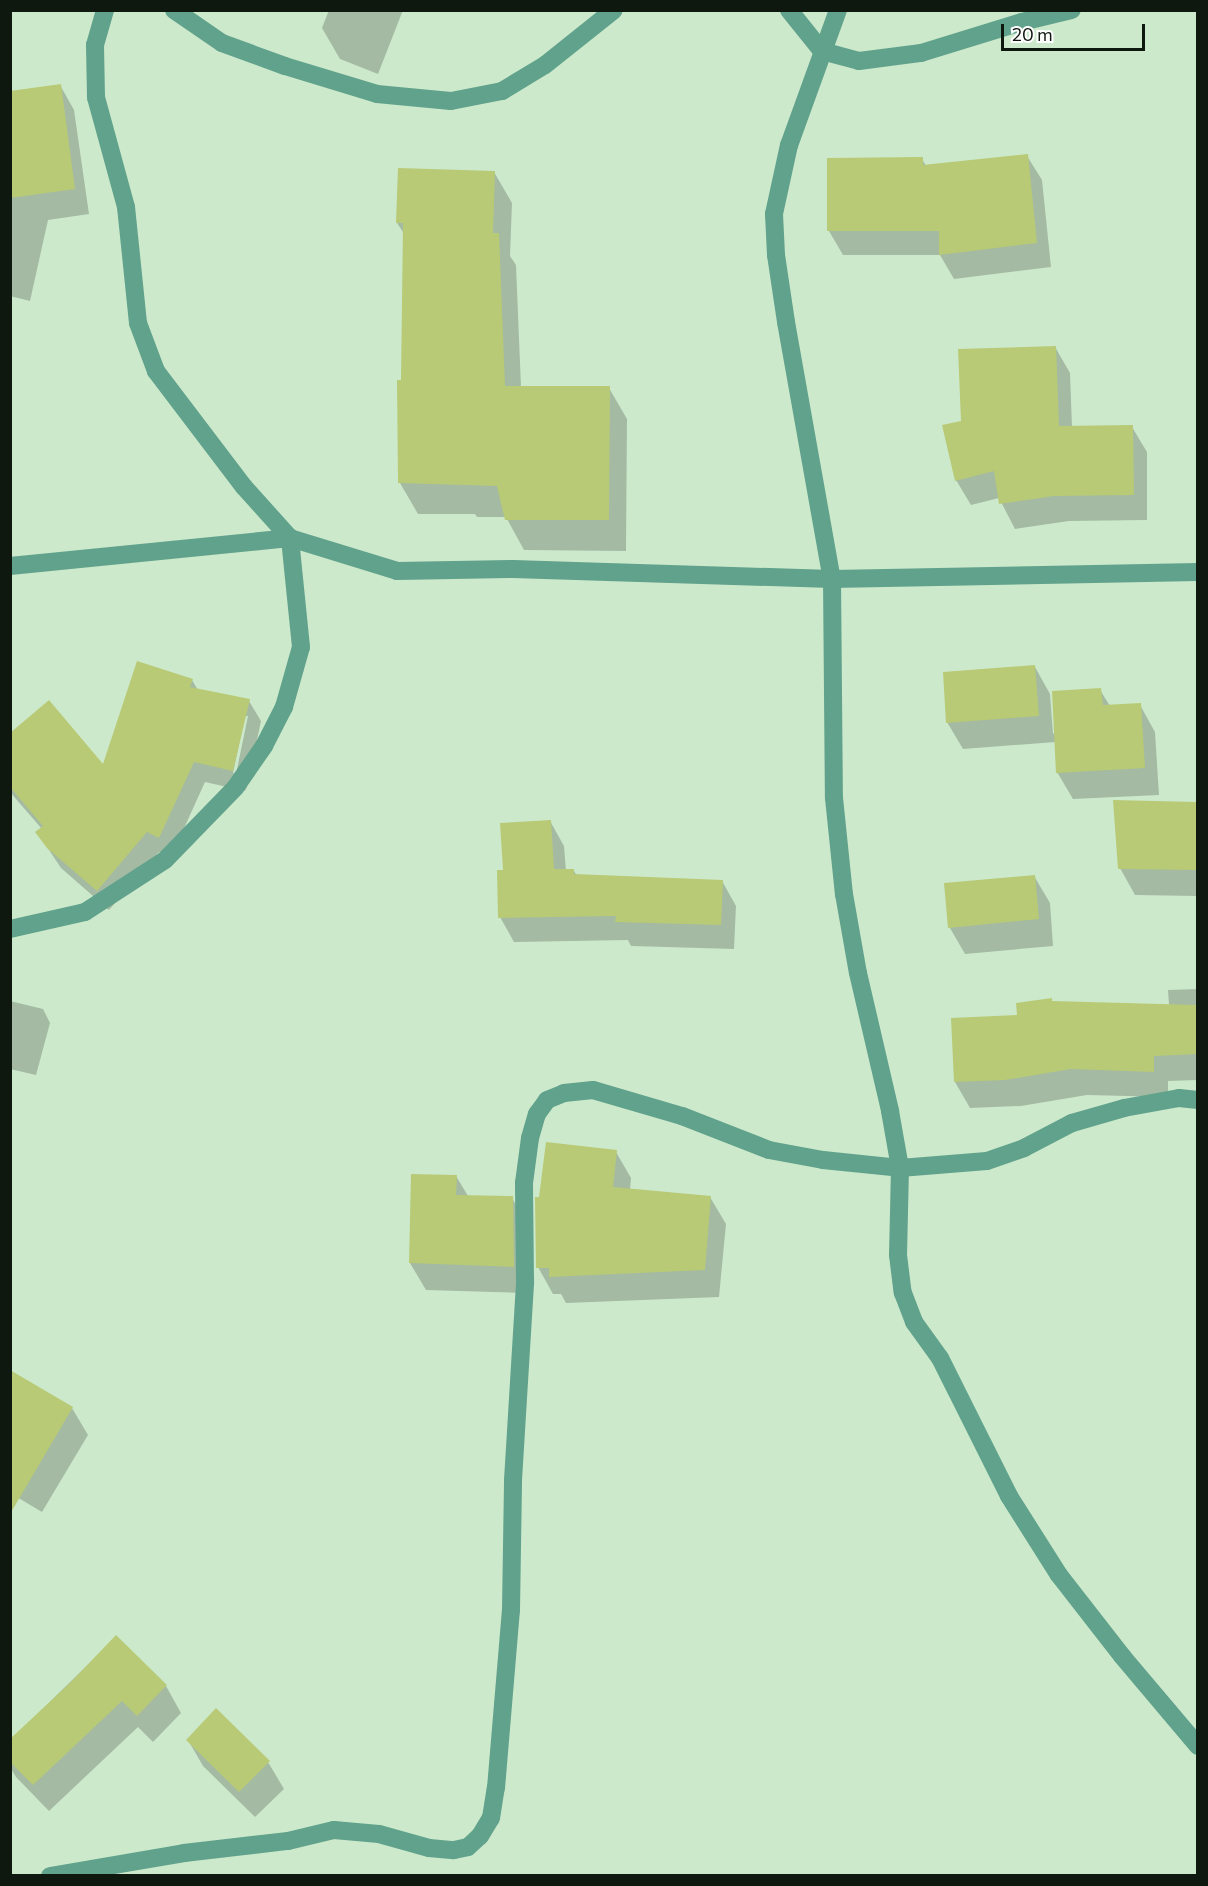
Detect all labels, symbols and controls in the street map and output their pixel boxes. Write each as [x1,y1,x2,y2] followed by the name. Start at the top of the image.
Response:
[1004,12,1148,50] scale bar
[1012,23,1053,45] text: 20 m

